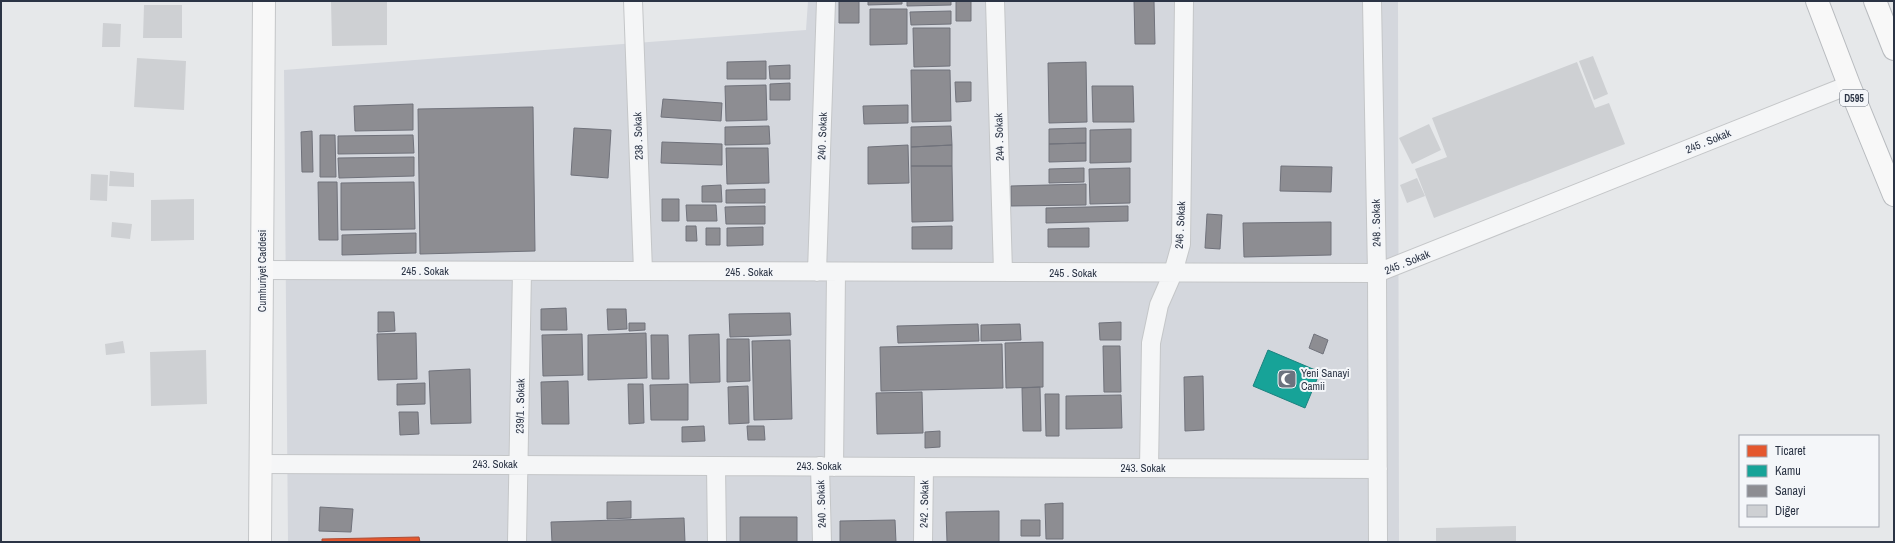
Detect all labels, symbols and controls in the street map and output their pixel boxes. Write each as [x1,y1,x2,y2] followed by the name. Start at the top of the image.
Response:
[1840,90,1868,106] road number: D595
[630,111,646,160] street label: 238 . Sokak
[814,111,830,160] street label: 240 . Sokak
[991,112,1007,161] street label: 244 . Sokak
[1683,125,1733,156] street label: 245 . Sokak
[1369,199,1383,247] street label: 248 . Sokak
[1172,200,1188,249] street label: 246 . Sokak
[255,230,269,312] street label: Cumhuriyet Caddesi
[1382,246,1432,277] street label: 245 . Sokak
[401,264,449,278] street label: 245 . Sokak
[725,265,773,279] street label: 245 . Sokak
[1049,266,1097,280] street label: 245 . Sokak
[1301,366,1349,393] place label: Yeni Sanayi Camii
[1276,368,1298,390] mosque icon: Yeni Sanayi Camii
[513,378,527,434] street label: 239/1 . Sokak
[1739,435,1879,527] legend
[1775,443,1806,459] text: Ticaret
[472,457,518,471] street label: 243. Sokak
[796,459,842,473] street label: 243. Sokak
[1120,461,1166,475] street label: 243. Sokak
[1775,463,1801,479] text: Kamu
[813,479,829,528] street label: 240 . Sokak
[917,480,931,528] street label: 242 . Sokak
[1775,483,1806,499] text: Sanayi
[1775,503,1800,519] text: Diğer

